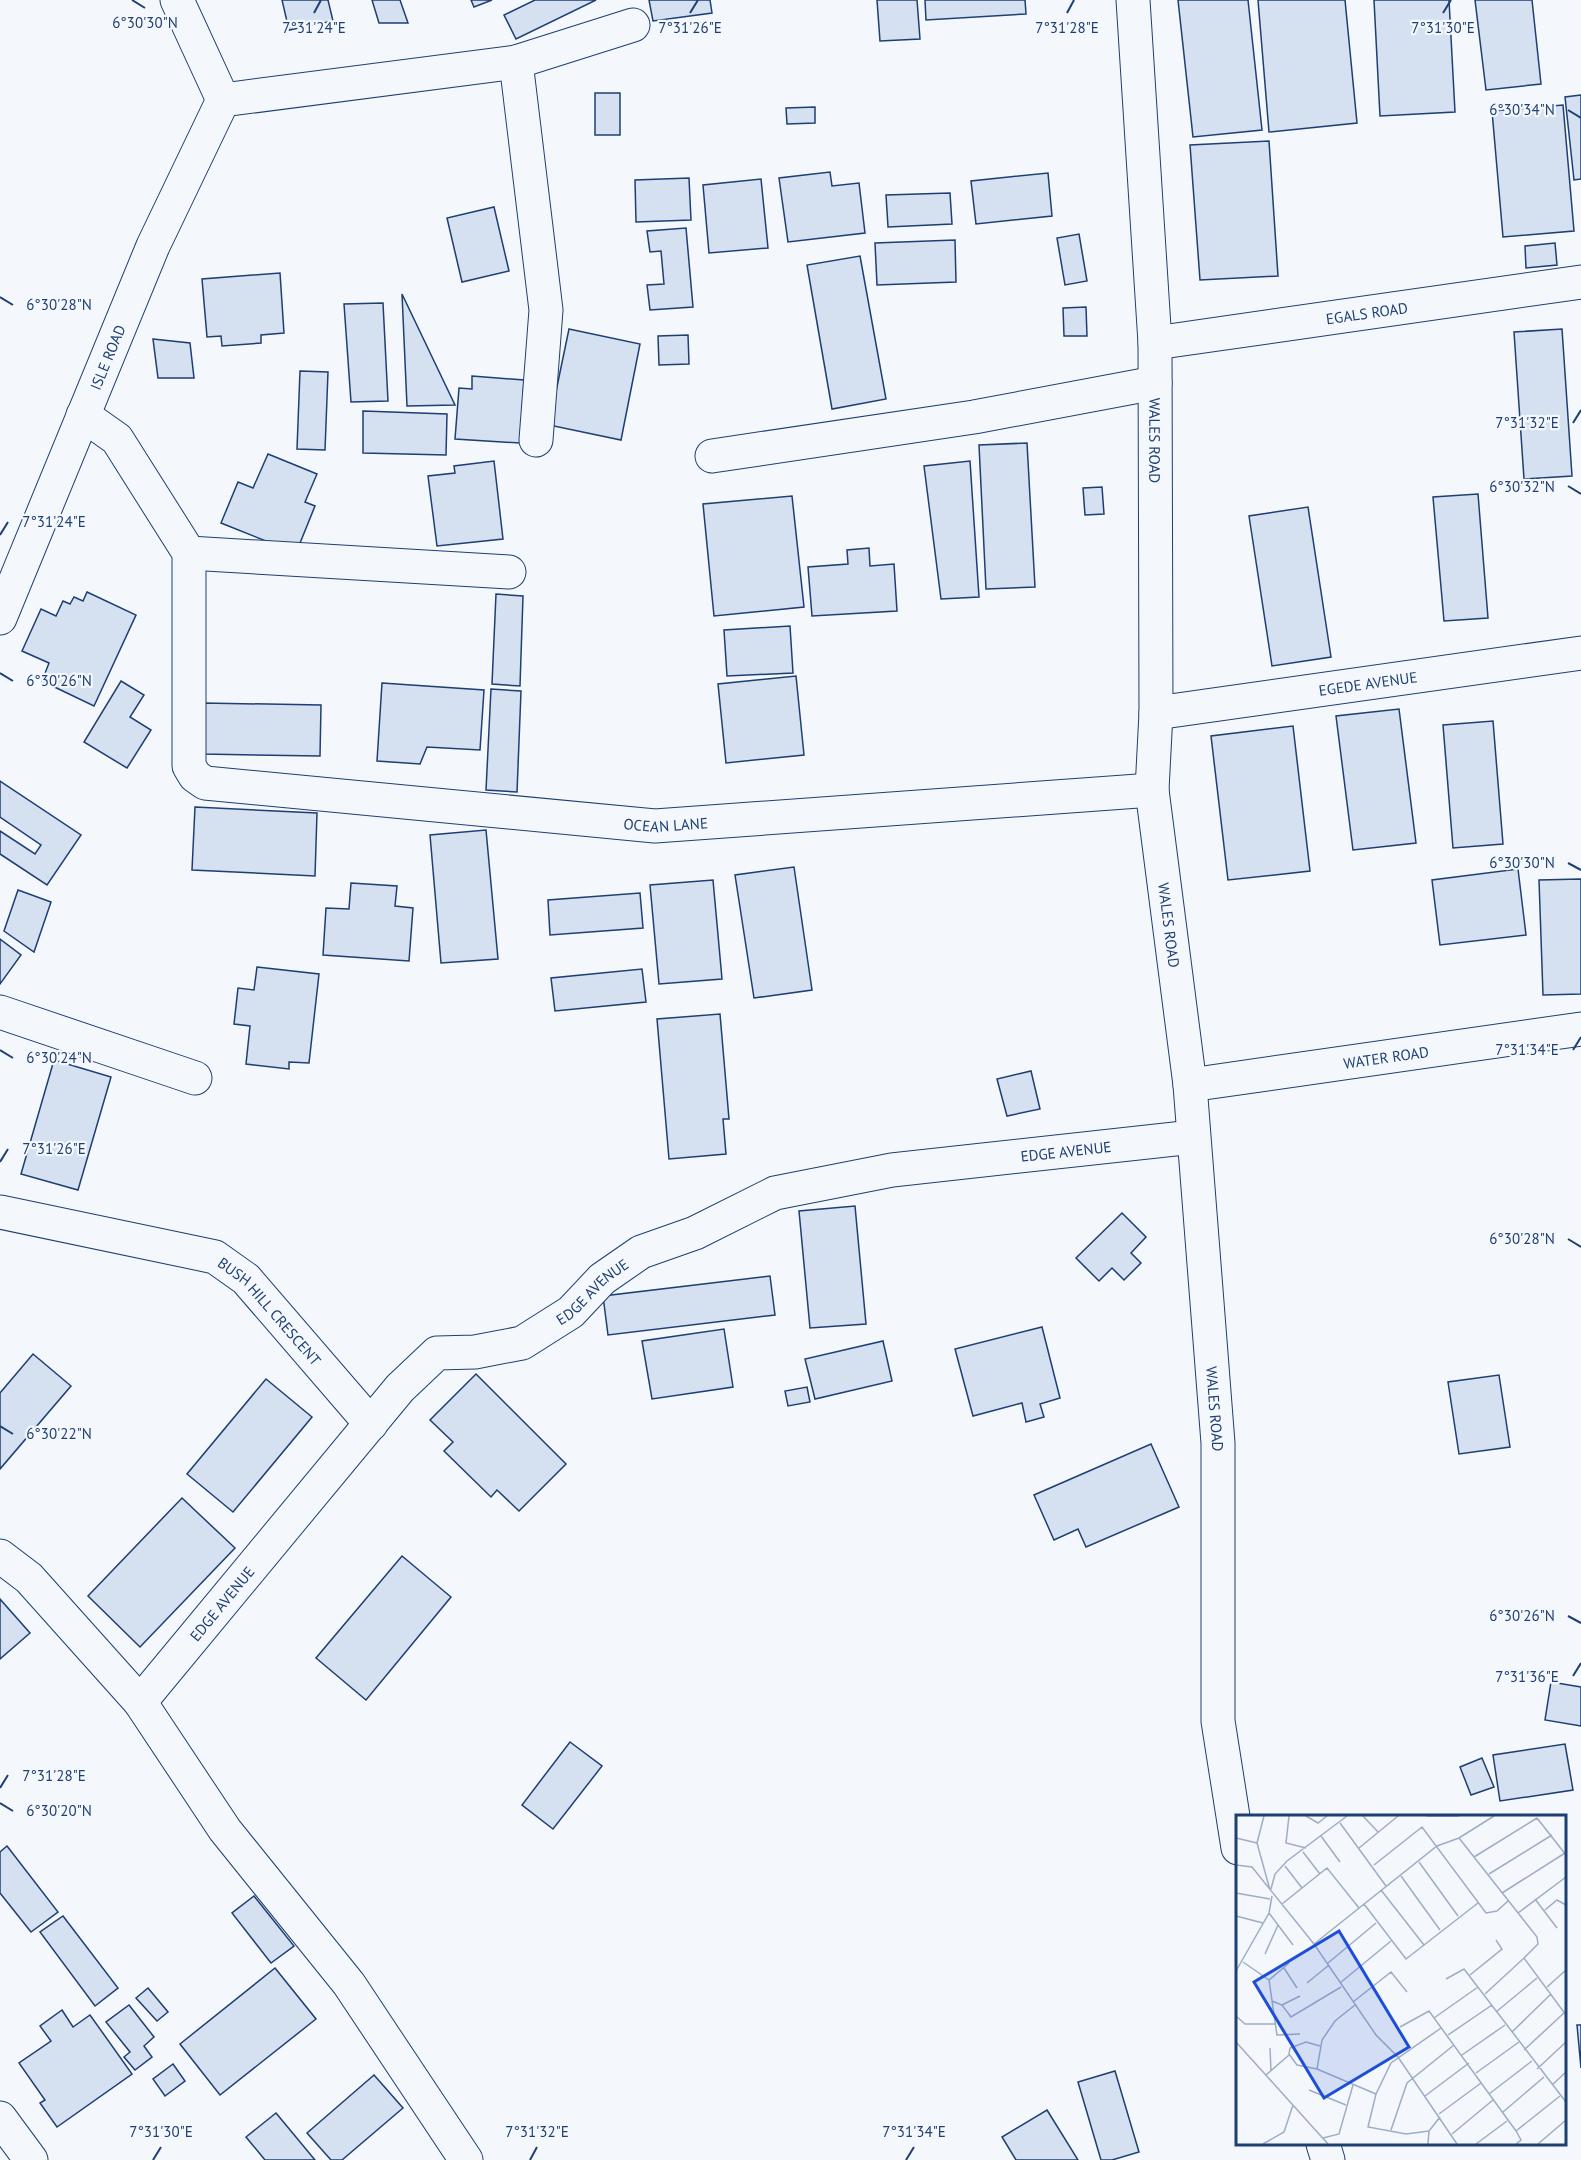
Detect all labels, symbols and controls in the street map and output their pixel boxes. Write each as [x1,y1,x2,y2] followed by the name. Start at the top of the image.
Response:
[112,13,178,32] text: 6°30'30"N
[282,18,346,37] text: 7°31'24"E
[658,18,722,37] text: 7°31'26"E
[1035,18,1099,37] text: 7°31'28"E
[1411,18,1475,37] text: 7°31'30"E
[1489,100,1555,119] text: 6°30'34"N
[26,295,92,314] text: 6°30'28"N
[1325,297,1409,328] street label: EGALS ROAD
[85,322,129,393] street label: ISLE ROAD
[1146,398,1165,483] street label: WALES ROAD
[1495,413,1559,432] text: 7°31'32"E
[1489,477,1555,496] text: 6°30'32"N
[22,512,86,531] text: 7°31'24"E
[1317,667,1418,699] street label: EGEDE AVENUE
[26,671,92,690] text: 6°30'26"N
[623,813,708,836] street label: OCEAN LANE
[1489,853,1555,872] text: 6°30'30"N
[1155,882,1184,969] street label: WALES ROAD
[1495,1040,1559,1059] text: 7°31'34"E
[1342,1041,1430,1072] street label: WATER ROAD
[26,1048,92,1067] text: 6°30'24"N
[1019,1137,1112,1165] street label: EDGE AVENUE
[22,1139,86,1158] text: 7°31'26"E
[1489,1229,1555,1248] text: 6°30'28"N
[214,1253,326,1370] street label: BUSH HILL CRESCENT
[552,1254,632,1329] street label: EDGE AVENUE
[1203,1365,1228,1451] street label: WALES ROAD
[26,1424,92,1443] text: 6°30'22"N
[185,1562,258,1645] street label: EDGE AVENUE
[1489,1606,1555,1625] text: 6°30'26"N
[1495,1667,1559,1686] text: 7°31'36"E
[22,1766,86,1785] text: 7°31'28"E
[26,1801,92,1820] text: 6°30'20"N
[1236,1815,1566,2145] inset map
[129,2122,193,2141] text: 7°31'30"E
[505,2122,569,2141] text: 7°31'32"E
[882,2122,946,2141] text: 7°31'34"E

